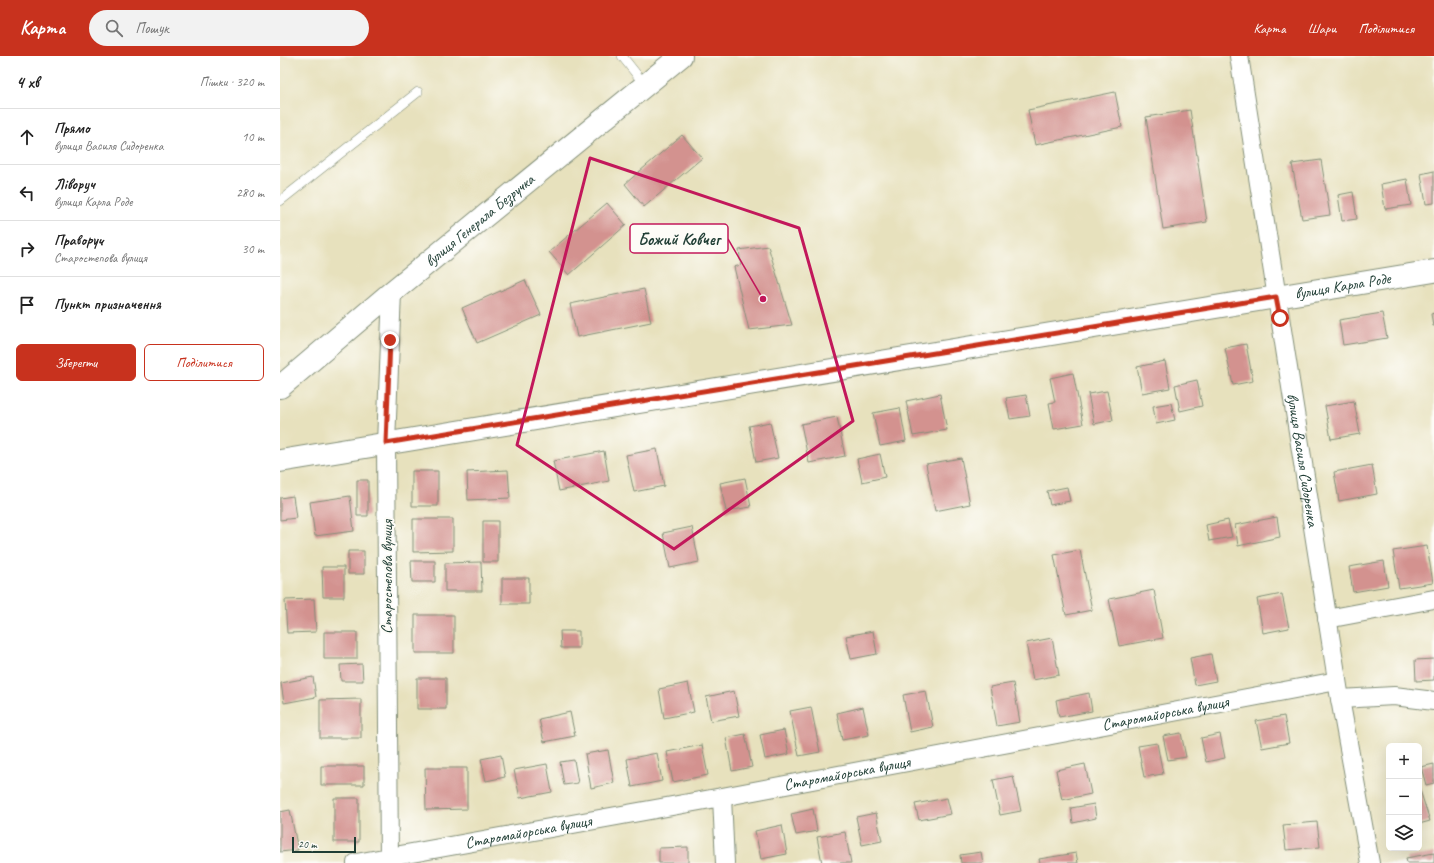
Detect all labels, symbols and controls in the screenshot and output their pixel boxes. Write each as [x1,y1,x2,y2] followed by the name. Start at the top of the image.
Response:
[89,10,369,46] search box
[20,16,65,40] text: Карта
[103,17,125,39] icon: search
[135,19,169,38] text: Пошук
[1254,20,1286,37] text: Карта
[1308,20,1336,37] text: Шари
[1358,20,1414,37] text: Поділитися
[16,72,39,93] text: 4 хв
[200,74,264,90] text: Пішки · 320 m
[54,119,90,138] text: Прямо
[16,126,38,148] icon: ahead
[242,129,264,145] text: 10 m
[54,138,163,154] text: вулиця Василя Сидоренка
[421,169,539,271] street label: вулиця Генерала Безручка
[54,175,95,194] text: Ліворуч
[16,182,38,204] icon: left
[236,185,264,201] text: 280 m
[54,194,133,210] text: вулиця Карла Роде
[630,224,728,253] callout: Божий Ковчег
[638,229,723,250] text: Божий Ковчег
[54,231,103,250] text: Праворуч
[16,238,38,260] icon: right
[242,241,264,257] text: 30 m
[54,250,147,266] text: Старостепова вулиця
[1293,268,1394,304] street label: вулиця Карла Роде
[16,294,38,316] icon: arrive
[54,295,161,314] text: Пункт призначення
[1271,309,1289,327] route start
[381,331,399,349] route end
[16,344,136,381] button: Зберегти
[144,344,264,381] button: Поділитися
[1282,392,1323,529] street label: вулиця Василя Сидоренка
[377,519,397,634] street label: Старостепова вулиця
[1101,692,1231,735] street label: Старомайорська вулиця
[1386,743,1422,851] map controls
[1386,743,1422,779] button: +
[782,752,913,795] street label: Старомайорська вулиця
[1386,779,1422,815] button: −
[464,811,594,853] street label: Старомайорська вулиця
[1386,815,1422,851] button: layers
[292,835,356,854] scale bar
[298,837,317,851] text: 20 m

